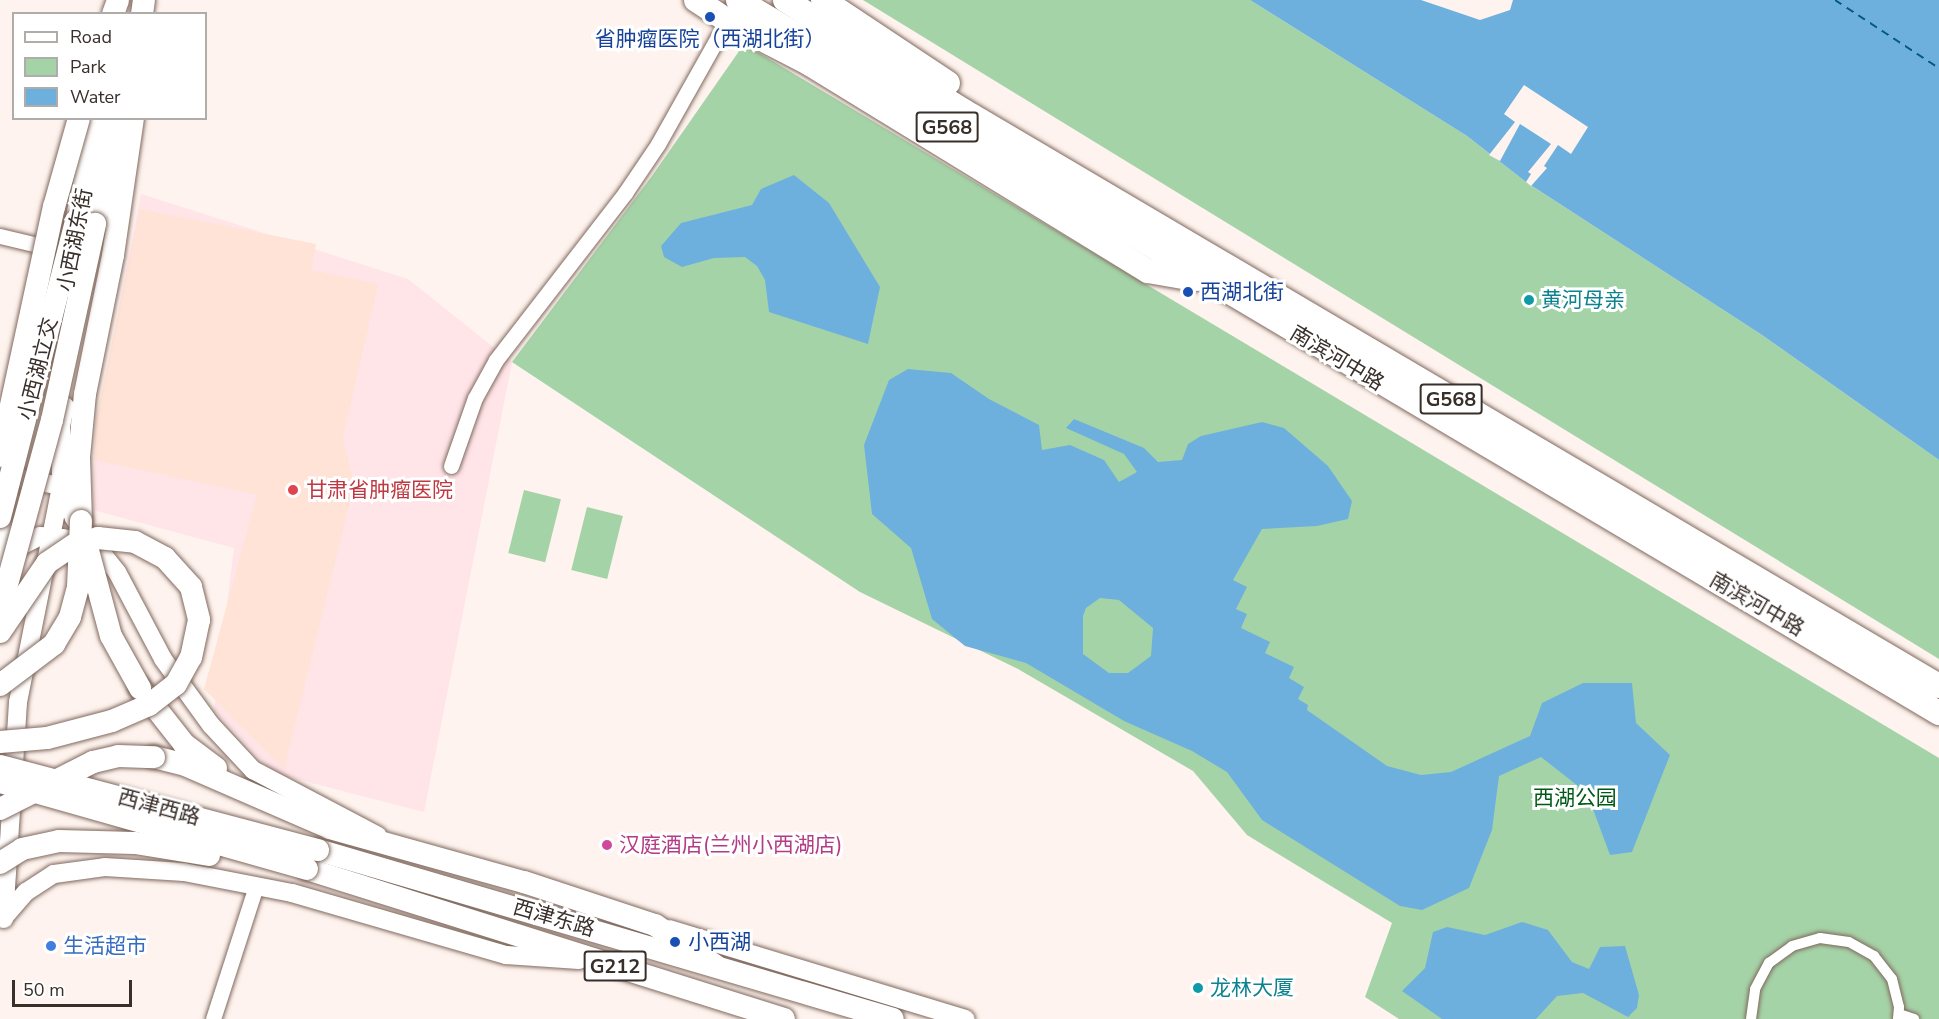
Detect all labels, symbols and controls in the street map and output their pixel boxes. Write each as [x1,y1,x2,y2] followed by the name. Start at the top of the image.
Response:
[703,10,717,24] marker: 省肿瘤医院（西湖北街）
[12,12,207,120] legend
[70,25,112,49] text: Road
[595,26,825,52] place label: 省肿瘤医院（西湖北街）
[70,55,106,79] text: Park
[70,85,121,109] text: Water
[916,110,978,144] road number: G568
[53,186,97,294] street label: 小西湖东街
[1200,279,1284,305] place label: 西湖北街
[1181,285,1195,299] marker: 西湖北街
[1541,287,1625,313] place label: 黄河母亲
[1522,293,1536,307] marker: 黄河母亲
[13,315,63,423] street label: 小西湖立交
[1286,320,1388,396] street label: 南滨河中路
[1420,382,1482,416] road number: G568
[306,477,453,503] place label: 甘肃省肿瘤医院
[284,481,302,499] marker: 甘肃省肿瘤医院
[1705,567,1809,641] street label: 南滨河中路
[115,784,203,830] street label: 西津西路
[1533,785,1617,811] park label: 西湖公园
[619,832,842,858] place label: 汉庭酒店(兰州小西湖店)
[600,838,614,852] marker: 汉庭酒店(兰州小西湖店)
[510,894,598,942] street label: 西津东路
[688,929,751,955] place label: 小西湖
[63,933,147,959] place label: 生活超市
[666,933,684,951] marker: 小西湖
[44,939,58,953] marker: 生活超市
[584,949,646,983] road number: G212
[15,968,135,1006] scale bar
[1210,975,1294,1001] place label: 龙林大厦
[23,978,65,1002] text: 50 m
[1191,981,1205,995] marker: 龙林大厦

